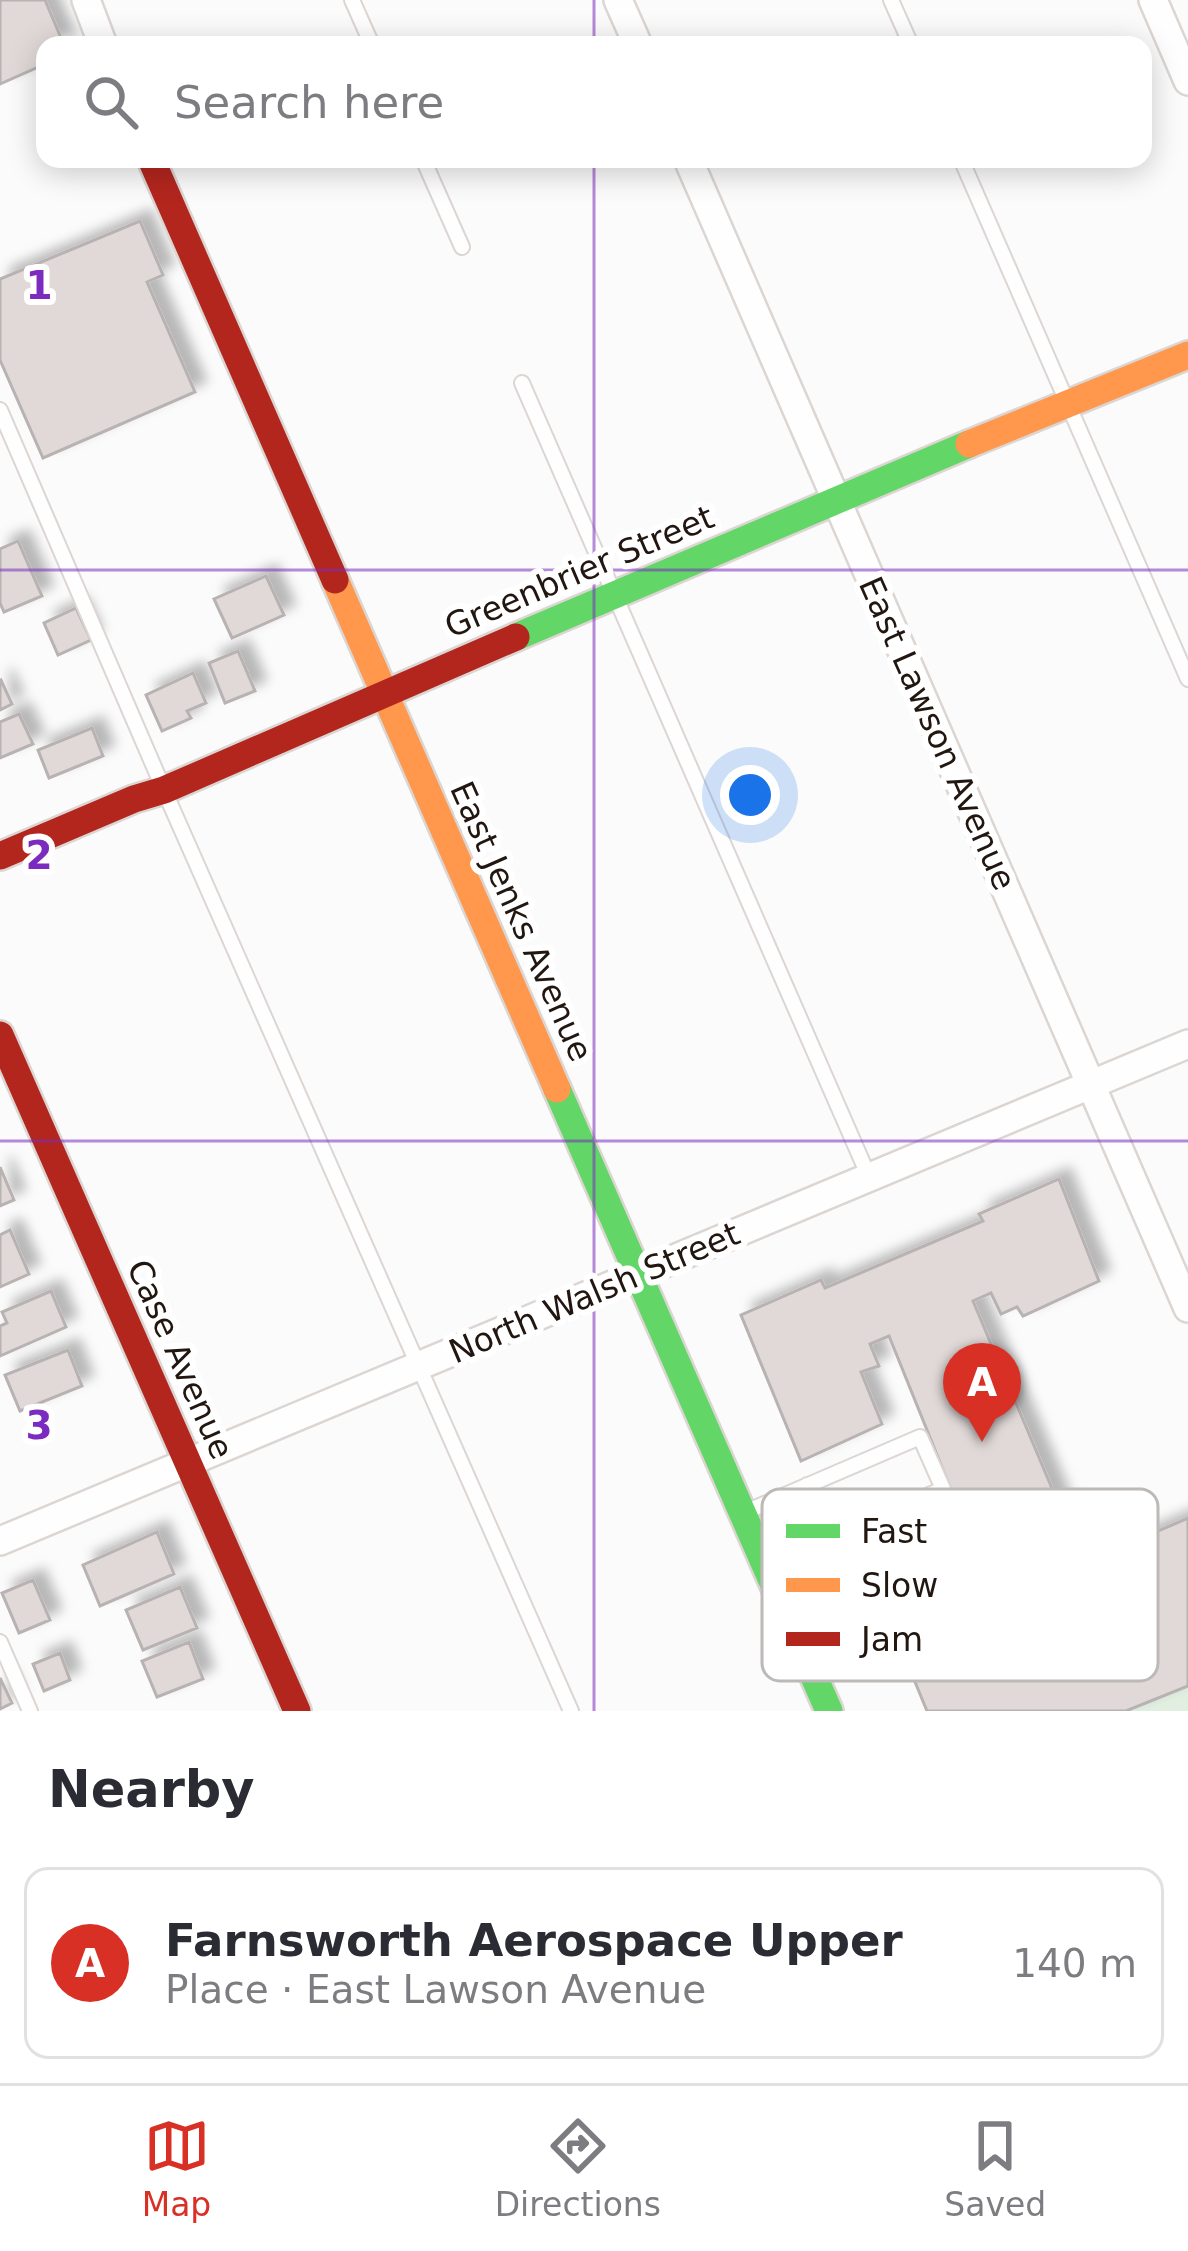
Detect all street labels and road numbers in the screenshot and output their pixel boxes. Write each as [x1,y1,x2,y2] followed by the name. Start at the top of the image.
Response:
[439,497,720,646] street label: Greenbrier Street
[851,571,1024,896] street label: East Lawson Avenue
[442,775,601,1067] street label: East Jenks Avenue
[443,1214,745,1371] street label: North Walsh Street
[119,1254,242,1465] street label: Case Avenue

